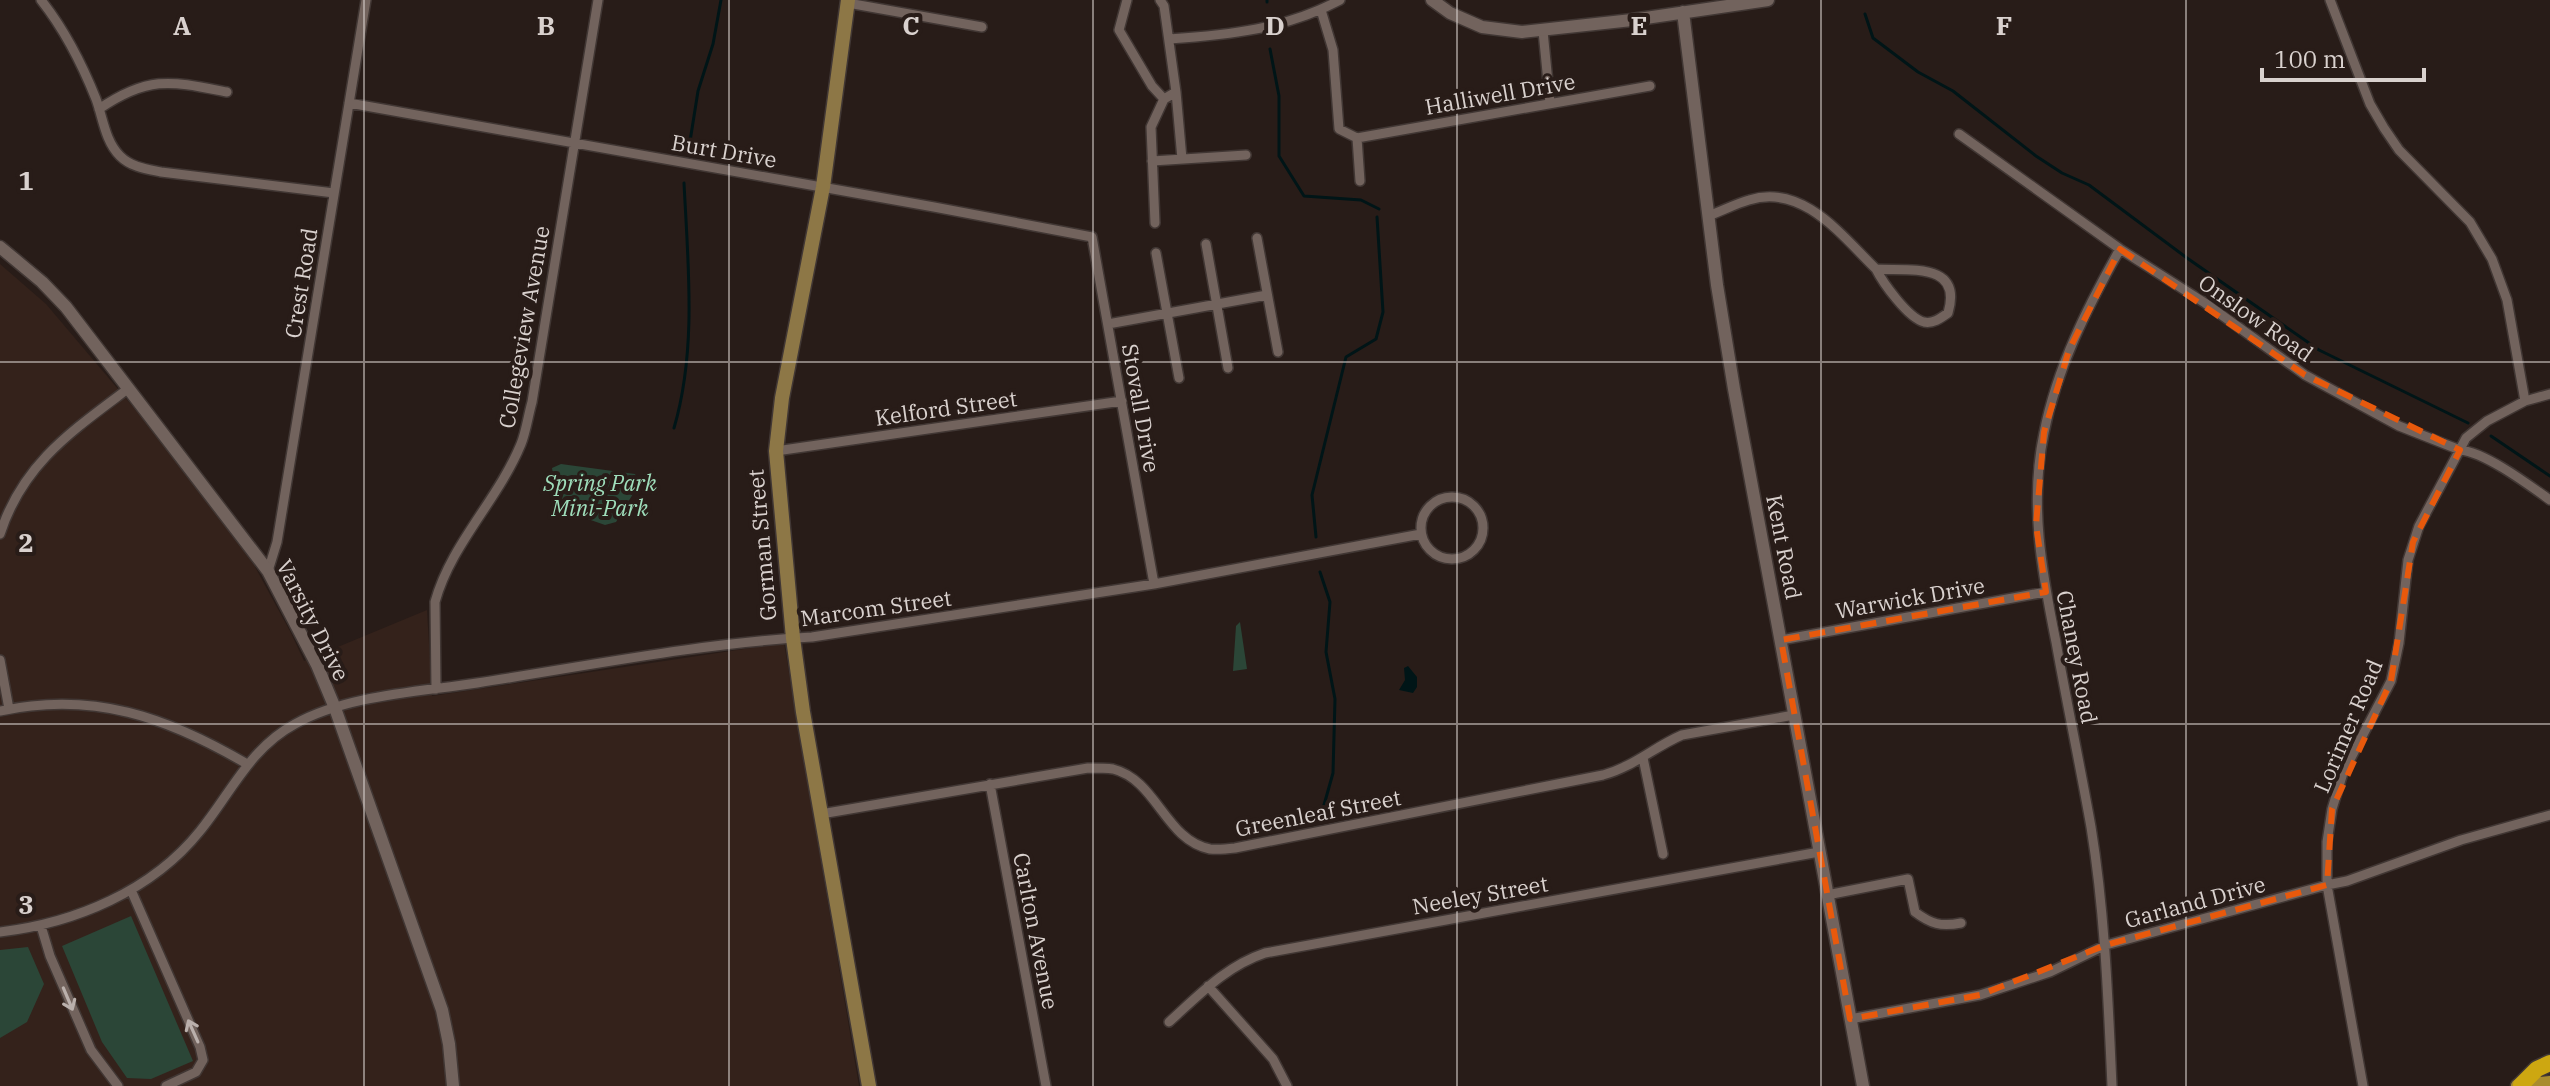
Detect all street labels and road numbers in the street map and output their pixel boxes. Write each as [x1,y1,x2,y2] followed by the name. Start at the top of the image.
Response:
[1423,66,1577,121] street label: Halliwell Drive
[669,127,779,174] street label: Burt Drive
[491,223,556,430] street label: Collegeview Avenue
[277,226,324,340] street label: Crest Road
[2193,267,2320,368] street label: Onslow Road
[1116,341,1167,475] street label: Stovall Drive
[873,383,1019,432] street label: Kelford Street
[740,468,783,622] street label: Gorman Street
[1760,492,1809,602] street label: Kent Road
[270,554,356,685] street label: Varsity Drive
[1833,570,1987,625] street label: Warwick Drive
[798,583,954,632] street label: Marcom Street
[2050,588,2105,726] street label: Chaney Road
[2306,655,2389,797] street label: Lorimer Road
[1233,782,1403,843] street label: Greenleaf Street
[1007,850,1066,1012] street label: Carlton Avenue
[1410,868,1550,921] street label: Neeley Street
[2121,869,2268,934] street label: Garland Drive

